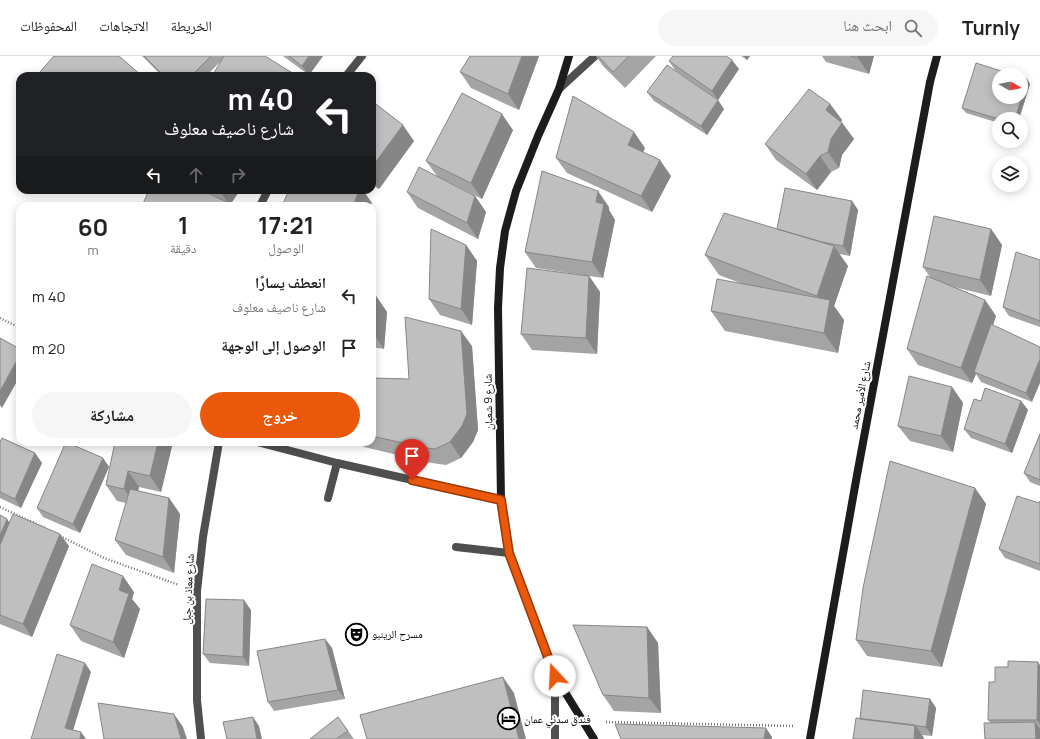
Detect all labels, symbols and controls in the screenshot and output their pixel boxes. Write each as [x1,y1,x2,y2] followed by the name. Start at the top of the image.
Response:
[658,10,938,46] search box
[843,15,892,36] text: ابحث هنا
[962,15,1020,41] text: Turnly
[20,16,77,35] text: المحفوظات
[99,16,149,35] text: الاتجاهات
[171,16,212,35] text: الخريطة
[902,17,924,39] icon: search
[992,68,1028,104] north arrow
[992,68,1028,192] map controls
[228,80,294,118] text: 40 m
[308,88,360,140] icon: left
[992,112,1028,148] button: search
[164,116,294,140] text: شارع ناصيف معلوف
[992,156,1028,192] button: layers
[143,164,165,186] icon: left
[185,164,207,186] icon: ahead
[227,164,249,186] icon: right
[178,208,188,241] text: 1
[258,208,314,241] text: 17:21
[78,210,108,243] text: 60
[170,239,196,257] text: دقيقة
[268,239,304,257] text: الوصول
[87,241,99,259] text: m
[255,272,326,293] text: انعطف يسارًا
[338,285,360,307] icon: left
[32,286,66,307] text: 40 m
[232,298,326,316] text: شارع ناصيف معلوف
[221,335,326,356] text: الوصول إلى الوجهة
[338,337,360,359] icon: arrive
[32,338,65,359] text: 20 m
[846,360,873,430] street label: شارع الأمير محمد
[480,374,495,430] street label: شارع 9 شعبان
[32,392,192,438] button: مشاركة
[200,392,360,438] button: خروج
[395,439,429,480] pin
[401,445,423,467] icon: arrive
[178,553,197,625] street label: شارع معاذ بن جبل
[343,621,369,647] theatre icon: مسرح الرينبو
[372,626,423,641] place label: مسرح الرينبو
[534,655,576,697] position arrow
[495,706,521,732] hotel icon: فندق سدني عمان
[524,711,591,728] place label: فندق سدني عمان

